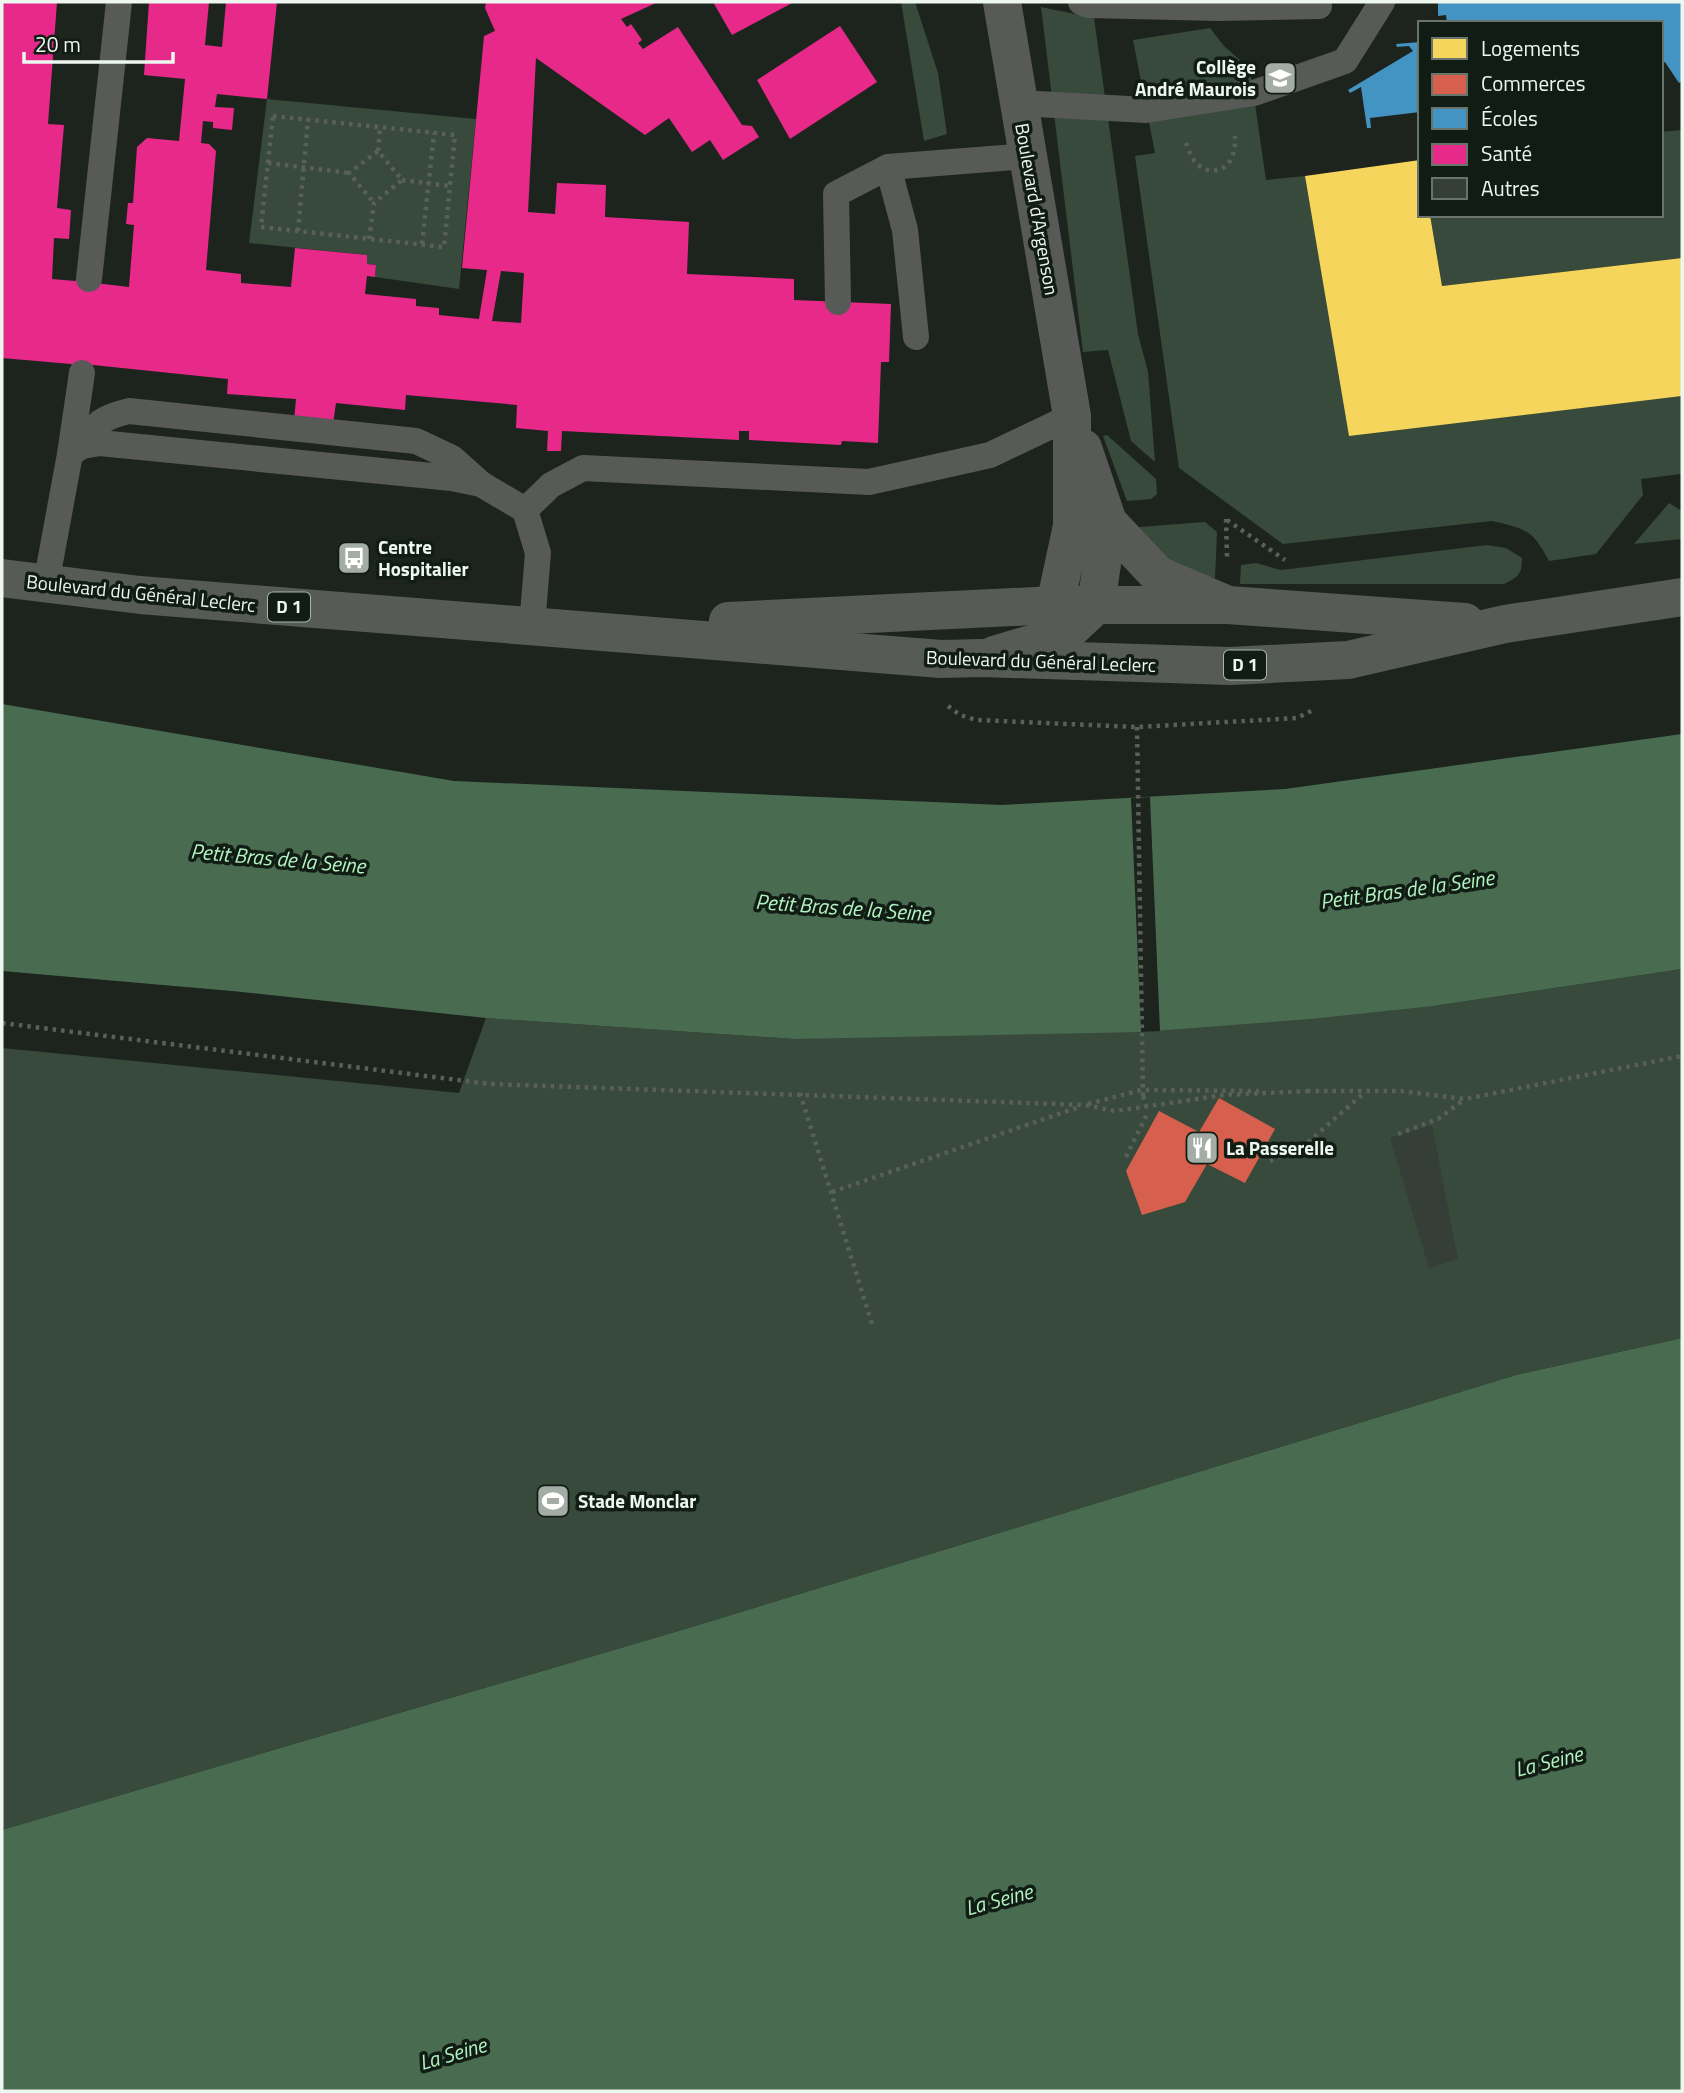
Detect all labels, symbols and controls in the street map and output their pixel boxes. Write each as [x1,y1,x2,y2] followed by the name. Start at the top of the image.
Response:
[24,21,173,65] scale bar
[1418,21,1663,217] legend
[35,28,81,60] text: 20 m
[1481,32,1580,64] text: Logements
[1135,52,1256,103] place label: Collège André Maurois
[1261,59,1299,97] school or university icon: Collège André Maurois
[1481,67,1585,99] text: Commerces
[1481,102,1538,134] text: Écoles
[1008,121,1067,297] street label: Boulevard d'Argenson
[1481,137,1532,169] text: Santé
[1481,172,1539,204] text: Autres
[378,532,468,583] place label: Centre Hospitalier
[335,539,373,577] bus stop icon: Centre Hospitalier
[25,566,257,619] street label: Boulevard du Général Leclerc
[268,592,310,622] road number: D 1
[925,642,1157,679] street label: Boulevard du Général Leclerc
[1224,650,1266,680] road number: D 1
[189,834,368,882] water label: Petit Bras de la Seine
[1318,861,1497,917] water label: Petit Bras de la Seine
[755,885,933,929] water label: Petit Bras de la Seine
[1183,1129,1221,1167] restaurant icon: La Passerelle
[1226,1133,1334,1162] place label: La Passerelle
[534,1482,572,1520] sports icon: Stade Monclar
[578,1486,696,1515] place label: Stade Monclar
[1512,1737,1587,1785] water label: La Seine
[961,1874,1037,1923] water label: La Seine
[415,2028,491,2078] water label: La Seine

